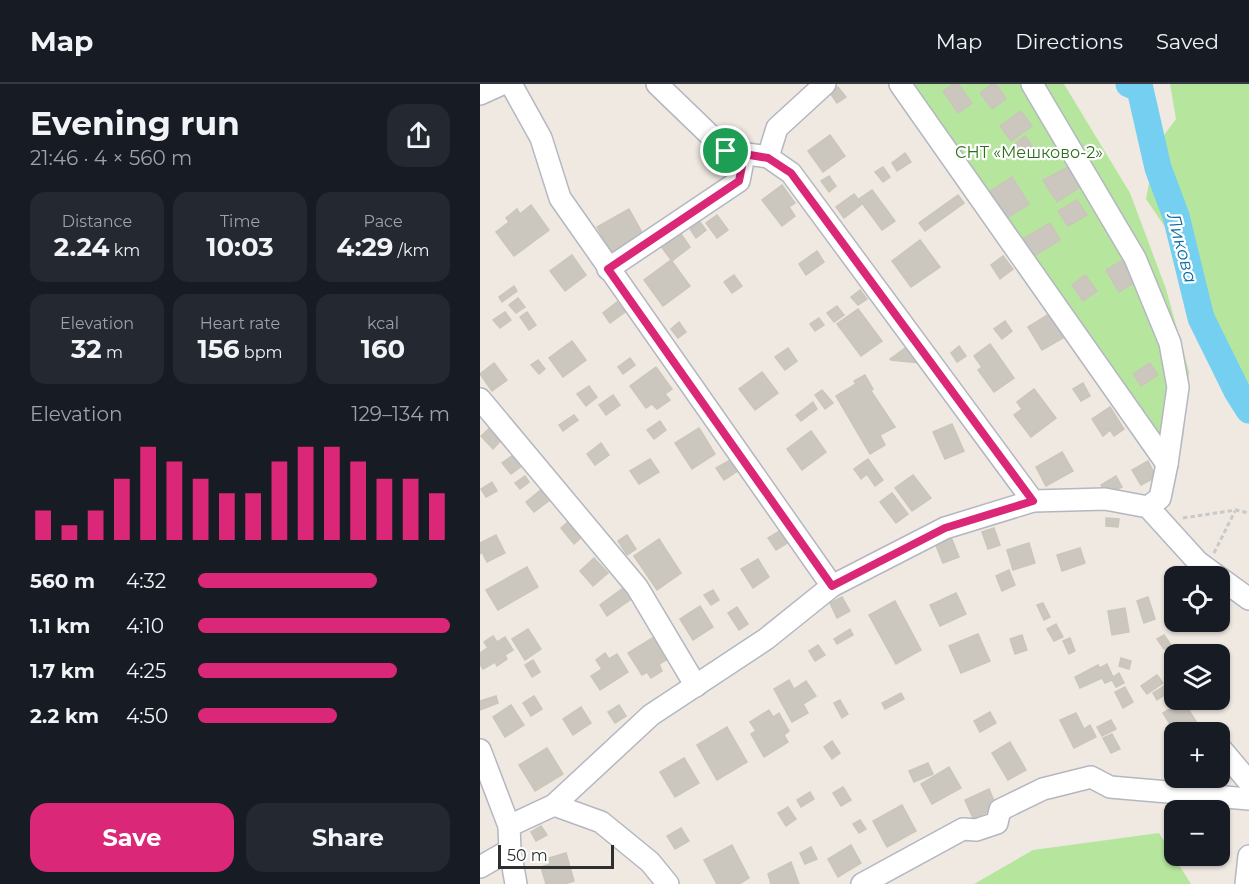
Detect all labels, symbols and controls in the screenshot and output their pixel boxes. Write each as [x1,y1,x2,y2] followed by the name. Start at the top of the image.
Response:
[30,24,93,58] text: Map
[936,29,982,54] text: Map
[1015,29,1123,54] text: Directions
[1156,29,1219,54] text: Saved
[30,103,240,143] text: Evening run
[387,104,450,167] button: share
[700,125,751,176] pin
[709,134,742,167] icon: arrive
[955,143,1103,162] park label: СНТ «Мешково-2»
[30,146,192,170] text: 21:46 · 4 × 560 m
[1162,210,1202,285] water label: Ликова
[62,212,132,231] text: Distance
[220,212,260,231] text: Time
[363,212,403,231] text: Pace
[54,231,110,263] text: 2.24
[206,231,274,263] text: 10:03
[337,231,393,263] text: 4:29
[110,241,140,260] text: km
[393,241,429,260] text: /km
[60,314,134,333] text: Elevation
[200,314,280,333] text: Heart rate
[367,314,399,333] text: kcal
[71,333,102,365] text: 32
[197,333,240,365] text: 156
[361,333,405,365] text: 160
[102,343,123,362] text: m
[240,343,283,362] text: bpm
[30,402,122,426] text: Elevation
[351,402,450,426] text: 129–134 m
[1164,566,1230,866] map controls
[1164,566,1230,632] button: locate
[30,569,95,593] text: 560 m
[126,569,166,593] text: 4:32
[30,614,90,638] text: 1.1 km
[126,614,164,638] text: 4:10
[1164,644,1230,710] button: layers
[30,659,95,683] text: 1.7 km
[126,659,166,683] text: 4:25
[30,704,99,728] text: 2.2 km
[126,704,168,728] text: 4:50
[1164,722,1230,788] button: +
[1164,800,1230,866] button: −
[30,803,234,872] button: Save
[246,803,450,872] button: Share
[498,842,614,870] scale bar
[507,846,548,865] text: 50 m

